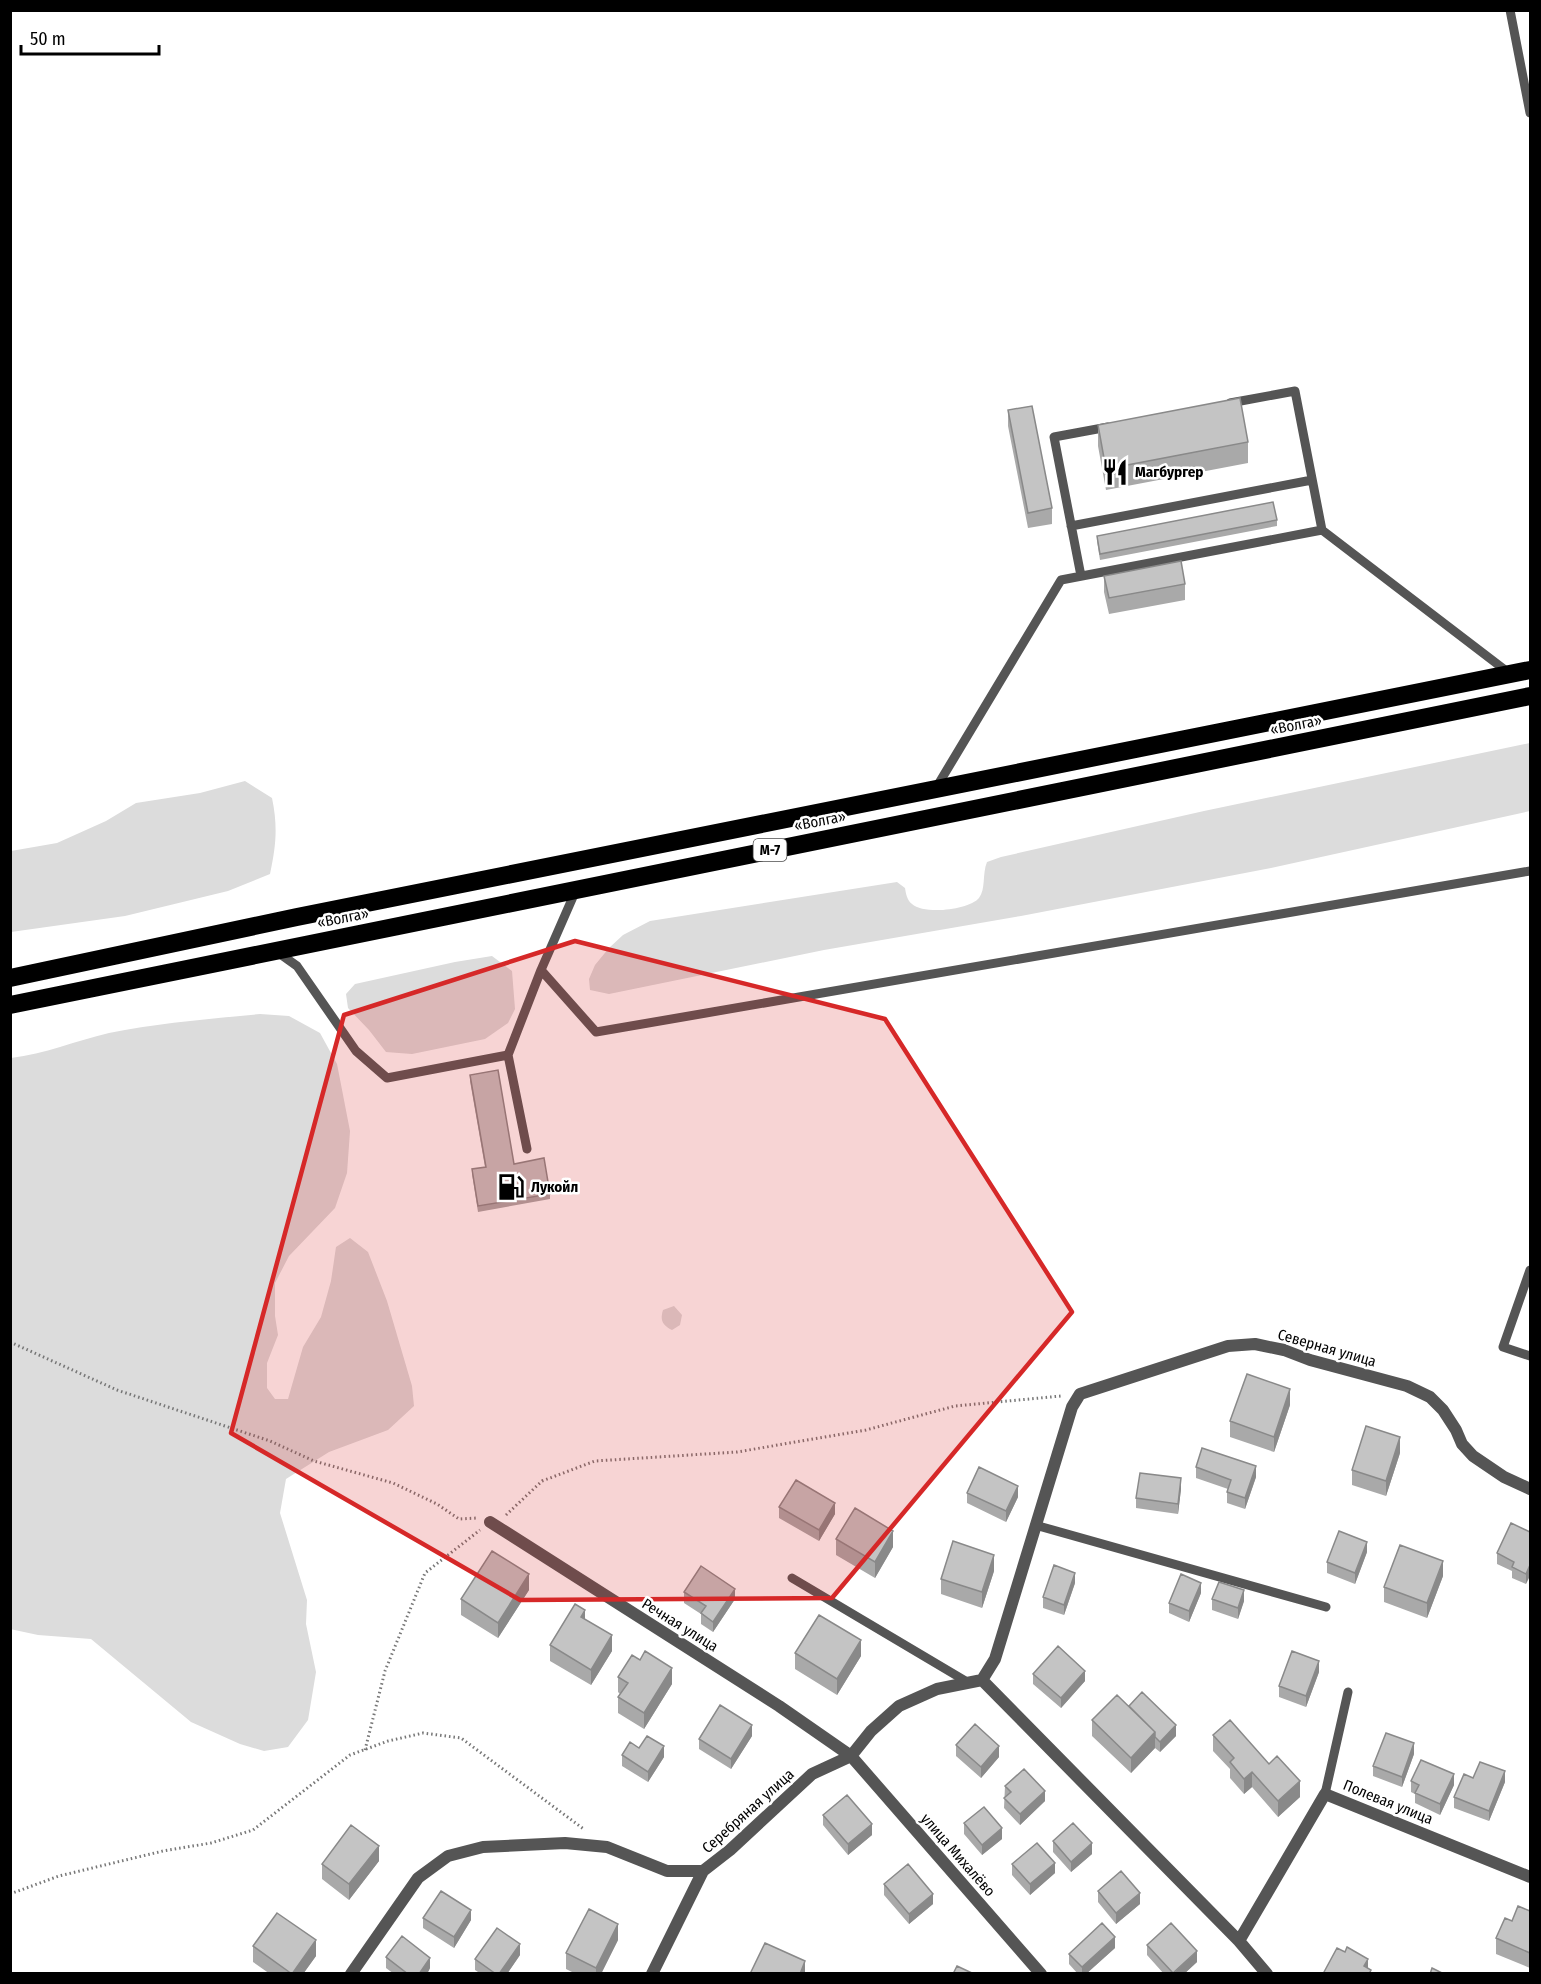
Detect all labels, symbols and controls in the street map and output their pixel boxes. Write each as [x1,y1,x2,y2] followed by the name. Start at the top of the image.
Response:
[21,18,159,56] scale bar
[30,28,66,50] text: 50 m
[1100,457,1130,487] restaurant icon: Магбургер
[1135,463,1203,481] place label: Магбургер
[1269,711,1323,739] street label: «Волга»
[793,807,847,835] street label: «Волга»
[754,839,786,861] road number: М-7
[316,904,370,932] street label: «Волга»
[496,1172,526,1202] fuel station icon: Лукойл
[531,1178,578,1196] place label: Лукойл
[1276,1325,1378,1371] street label: Северная улица
[639,1595,721,1655] street label: Речная улица
[698,1765,798,1857] street label: Серебряная улица
[1340,1776,1436,1828] street label: Полевая улица
[917,1810,999,1900] street label: улица Михалёво

